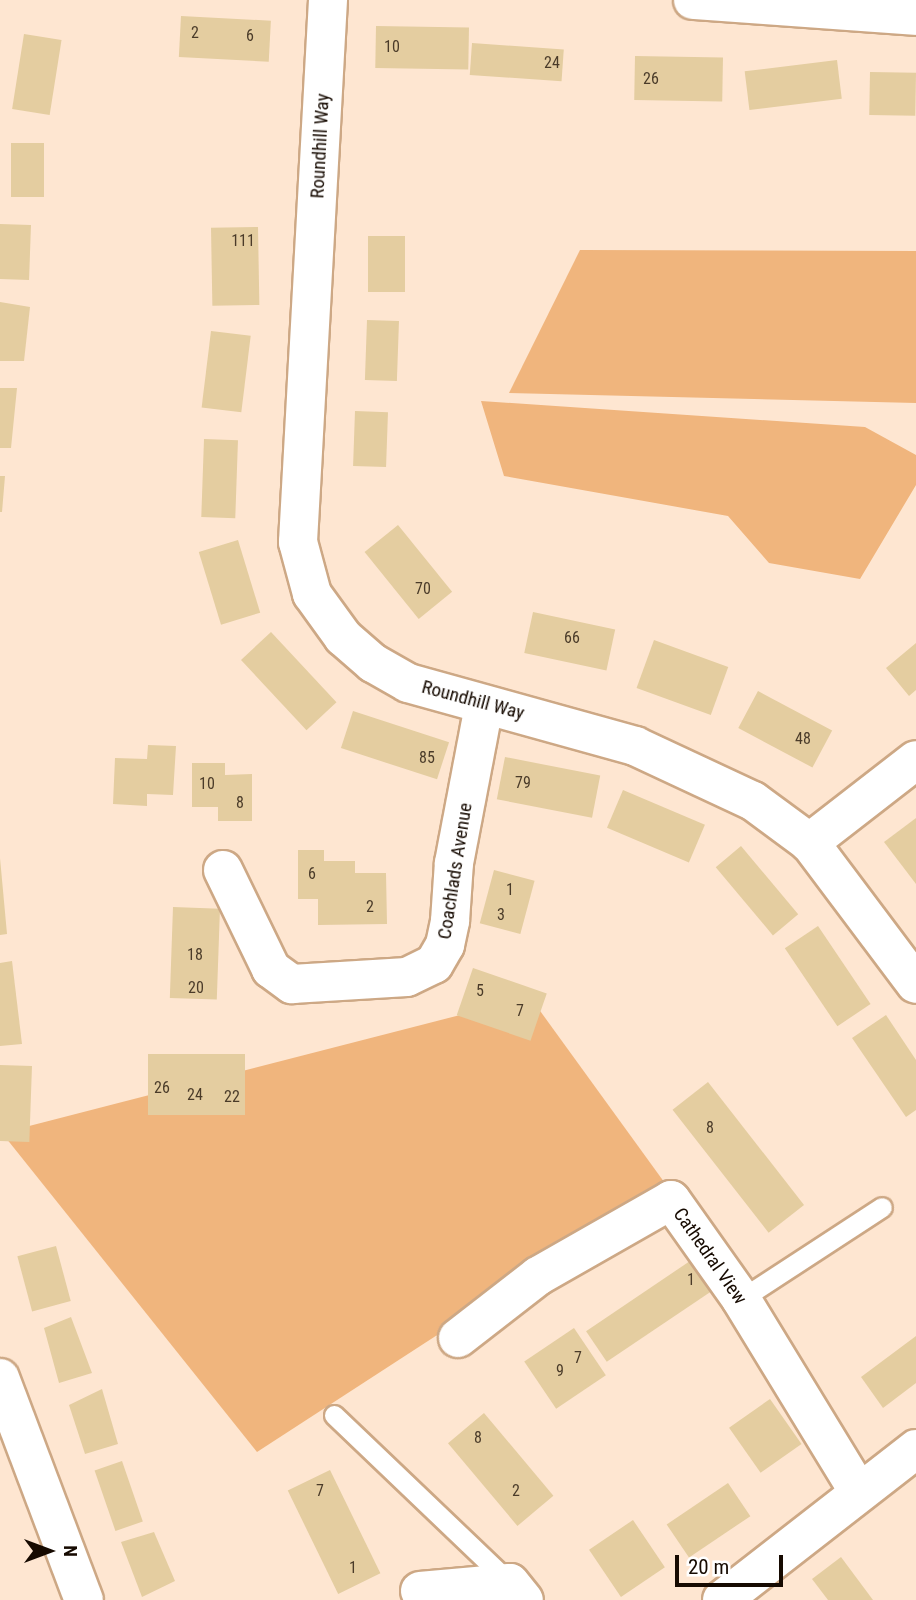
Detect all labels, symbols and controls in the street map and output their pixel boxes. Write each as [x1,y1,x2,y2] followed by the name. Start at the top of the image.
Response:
[191,23,199,43] house number: 2
[246,26,254,46] house number: 6
[384,37,400,57] house number: 10
[544,53,560,73] house number: 24
[643,69,659,89] house number: 26
[306,93,334,199] street label: Roundhill Way
[231,231,255,251] house number: 111
[415,579,431,599] house number: 70
[564,628,580,648] house number: 66
[419,675,527,725] street label: Roundhill Way
[795,729,811,749] house number: 48
[419,748,435,768] house number: 85
[515,773,531,793] house number: 79
[199,774,215,794] house number: 10
[236,793,244,813] house number: 8
[433,801,477,941] street label: Coachlads Avenue
[308,864,316,884] house number: 6
[506,880,514,900] house number: 1
[366,897,374,917] house number: 2
[497,905,505,925] house number: 3
[187,945,203,965] house number: 18
[188,978,204,998] house number: 20
[476,981,484,1001] house number: 5
[516,1001,524,1021] house number: 7
[154,1078,170,1098] house number: 26
[187,1085,203,1105] house number: 24
[224,1087,240,1107] house number: 22
[706,1118,714,1138] house number: 8
[668,1203,752,1309] street label: Cathedral View
[687,1270,695,1290] house number: 1
[574,1348,582,1368] house number: 7
[556,1361,564,1381] house number: 9
[474,1428,482,1448] house number: 8
[316,1481,324,1501] house number: 7
[512,1481,520,1501] house number: 2
[14,1516,84,1586] north arrow
[678,1540,786,1584] scale bar
[59,1545,82,1557] text: N
[688,1555,729,1579] text: 20 m
[349,1558,357,1578] house number: 1

